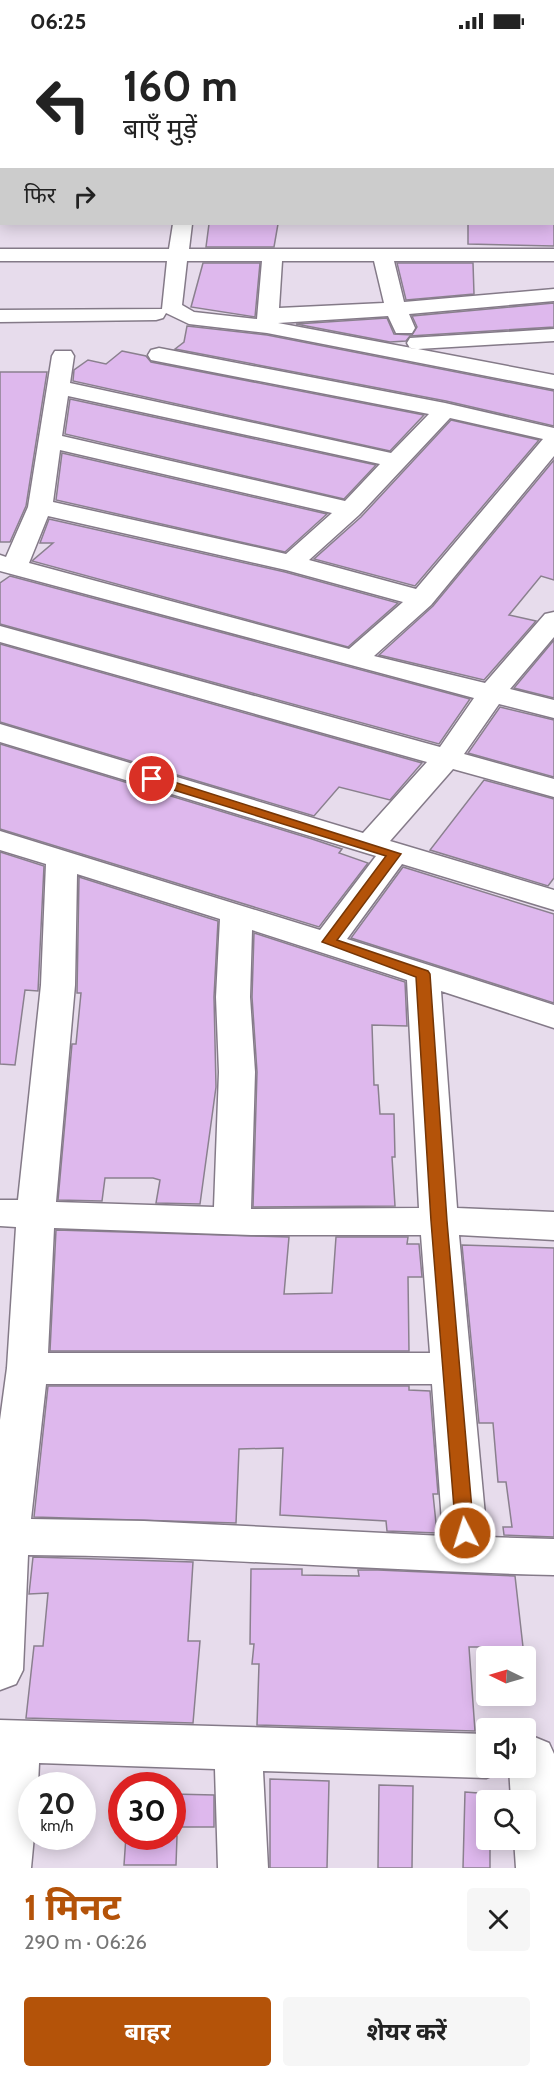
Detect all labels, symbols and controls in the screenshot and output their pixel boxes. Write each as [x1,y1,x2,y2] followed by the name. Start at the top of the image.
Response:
[30,8,86,35] text: 06:25
[123,60,238,112] text: 160 m
[24,66,102,144] icon: left
[123,112,197,145] text: बाएँ मुड़ें
[68,180,101,213] icon: right
[24,182,56,209] text: फिर
[126,753,177,804] pin
[135,762,168,795] icon: arrive
[433,1501,497,1565] position arrow
[476,1646,536,1706] north arrow
[476,1646,536,1850] map controls
[476,1718,536,1778] button: sound
[108,1772,186,1850] speed limit sign: 30
[38,1785,76,1822] text: 20
[476,1790,536,1850] button: search
[41,1817,73,1835] text: km/h
[24,1885,121,1929] text: 1 मिनट
[467,1888,530,1951] button: close
[24,1930,147,1954] text: 290 m · 06:26
[24,1997,271,2066] button: बाहर
[283,1997,530,2066] button: शेयर करें

